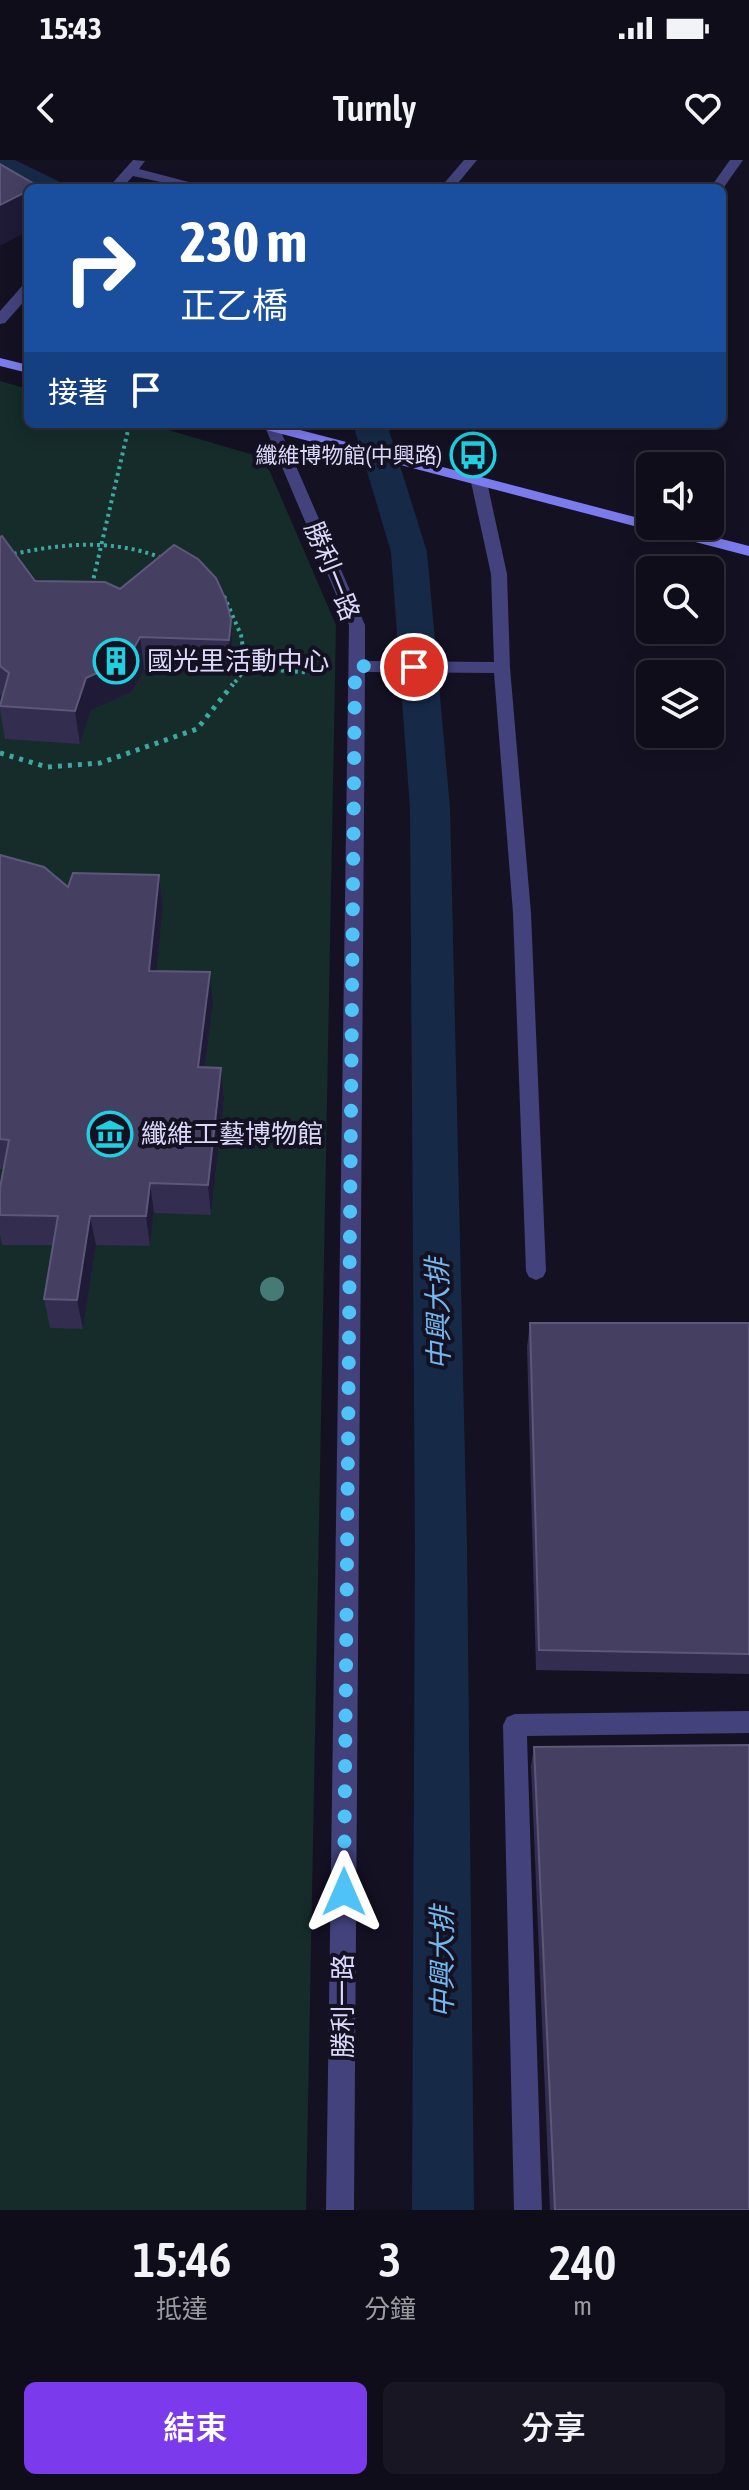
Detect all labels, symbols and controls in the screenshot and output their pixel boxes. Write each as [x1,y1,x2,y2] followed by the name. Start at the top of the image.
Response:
[40,11,102,45] text: 15:43
[24,86,68,130] icon: back
[681,86,725,130] icon: heart
[333,87,416,129] text: Turnly
[180,210,307,274] text: 230 m
[48,216,152,320] icon: right
[180,284,288,326] text: 正乙橋
[124,368,168,412] icon: arrive
[48,375,108,409] text: 接著
[449,431,497,479] bus stop icon: 纖維博物館(中興路)
[255,442,442,468] place label: 纖維博物館(中興路)
[636,452,724,748] map controls
[636,452,724,540] button: sound
[299,517,365,625] street label: 勝利一路
[636,556,724,644] button: search
[380,633,448,701] pin
[92,637,140,685] building icon: 國光里活動中心
[392,645,436,689] icon: arrive
[147,646,329,676] place label: 國光里活動中心
[636,660,724,748] button: layers
[86,1110,134,1158] museum icon: 纖維工藝博物館
[141,1119,323,1149] place label: 纖維工藝博物館
[421,1254,455,1370] water label: 中興大排
[302,1850,386,1934] position arrow
[426,1902,458,2018] water label: 中興大排
[328,1954,358,2058] street label: 勝利一路
[133,2232,231,2287] text: 15:46
[379,2232,401,2287] text: 3
[549,2235,616,2290] text: 240
[573,2291,592,2321] text: m
[156,2294,208,2324] text: 抵達
[364,2294,416,2324] text: 分鐘
[24,2382,367,2474] button: 結束
[383,2382,725,2474] button: 分享

